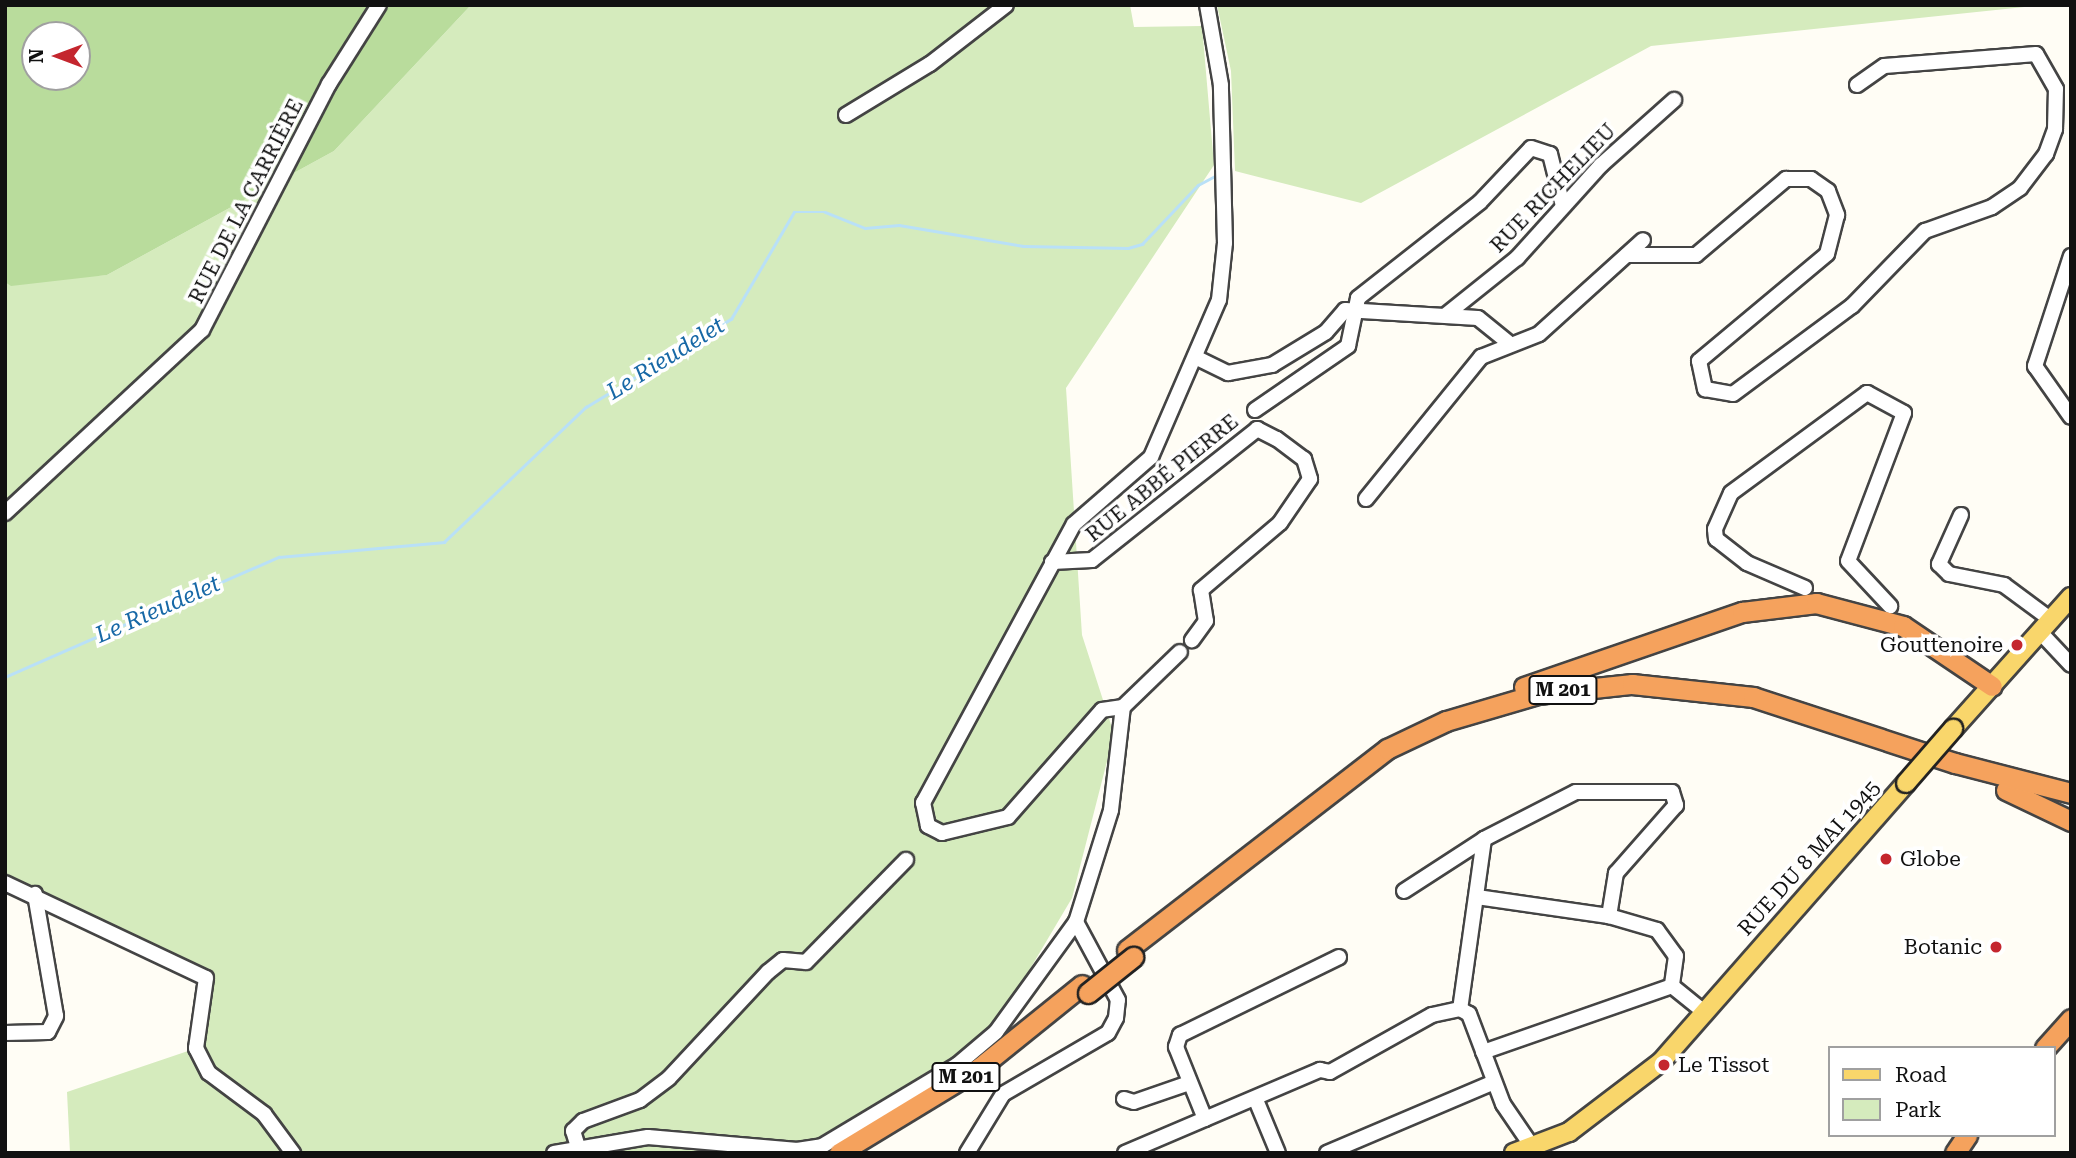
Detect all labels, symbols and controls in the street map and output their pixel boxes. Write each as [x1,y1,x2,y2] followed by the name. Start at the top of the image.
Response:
[21,21,91,91] north arrow
[25,49,48,63] text: N
[183,94,309,308] street label: RUE DE LA CARRIÈRE
[1485,118,1621,258] street label: RUE RICHELIEU
[602,312,730,406] water label: Le Rieudelet
[1081,409,1243,547] street label: RUE ABBÉ PIERRE
[91,570,225,650] water label: Le Rieudelet
[1880,632,2003,658] place label: Gouttenoire
[2009,637,2025,653] marker: Gouttenoire
[1528,674,1598,706] road number: M 201
[1733,775,1885,941] street label: RUE DU 8 MAI 1945
[1900,846,1961,872] place label: Globe
[1878,851,1894,867] marker: Globe
[1904,934,1982,960] place label: Botanic
[1988,939,2004,955] marker: Botanic
[1828,1046,2055,1137] legend
[1678,1052,1769,1078] place label: Le Tissot
[1656,1057,1672,1073] marker: Le Tissot
[931,1062,1001,1092] road number: M 201
[1895,1063,1947,1087] text: Road
[1895,1098,1941,1122] text: Park

